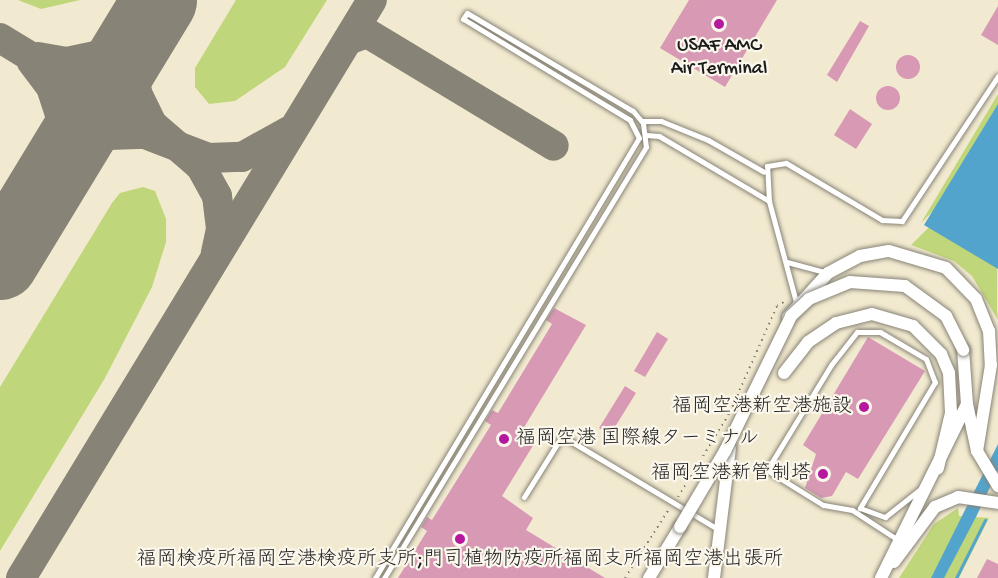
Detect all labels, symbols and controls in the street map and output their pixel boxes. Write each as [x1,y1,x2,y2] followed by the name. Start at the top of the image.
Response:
[712,17,726,31] marker: USAF AMC Air Terminal
[671,34,767,81] place label: USAF AMC Air Terminal
[672,395,852,419] place label: 福岡空港新空港施設
[857,400,871,414] marker: 福岡空港新空港施設
[516,427,761,451] place label: 福岡空港 国際線ターミナル
[497,432,511,446] marker: 福岡空港 国際線ターミナル
[651,462,811,486] place label: 福岡空港新管制塔
[816,467,830,481] marker: 福岡空港新管制塔
[453,532,467,546] marker: 福岡検疫所福岡空港検疫所支所;門司植物防疫所福岡支所福岡空港出張所
[137,548,783,572] place label: 福岡検疫所福岡空港検疫所支所;門司植物防疫所福岡支所福岡空港出張所

